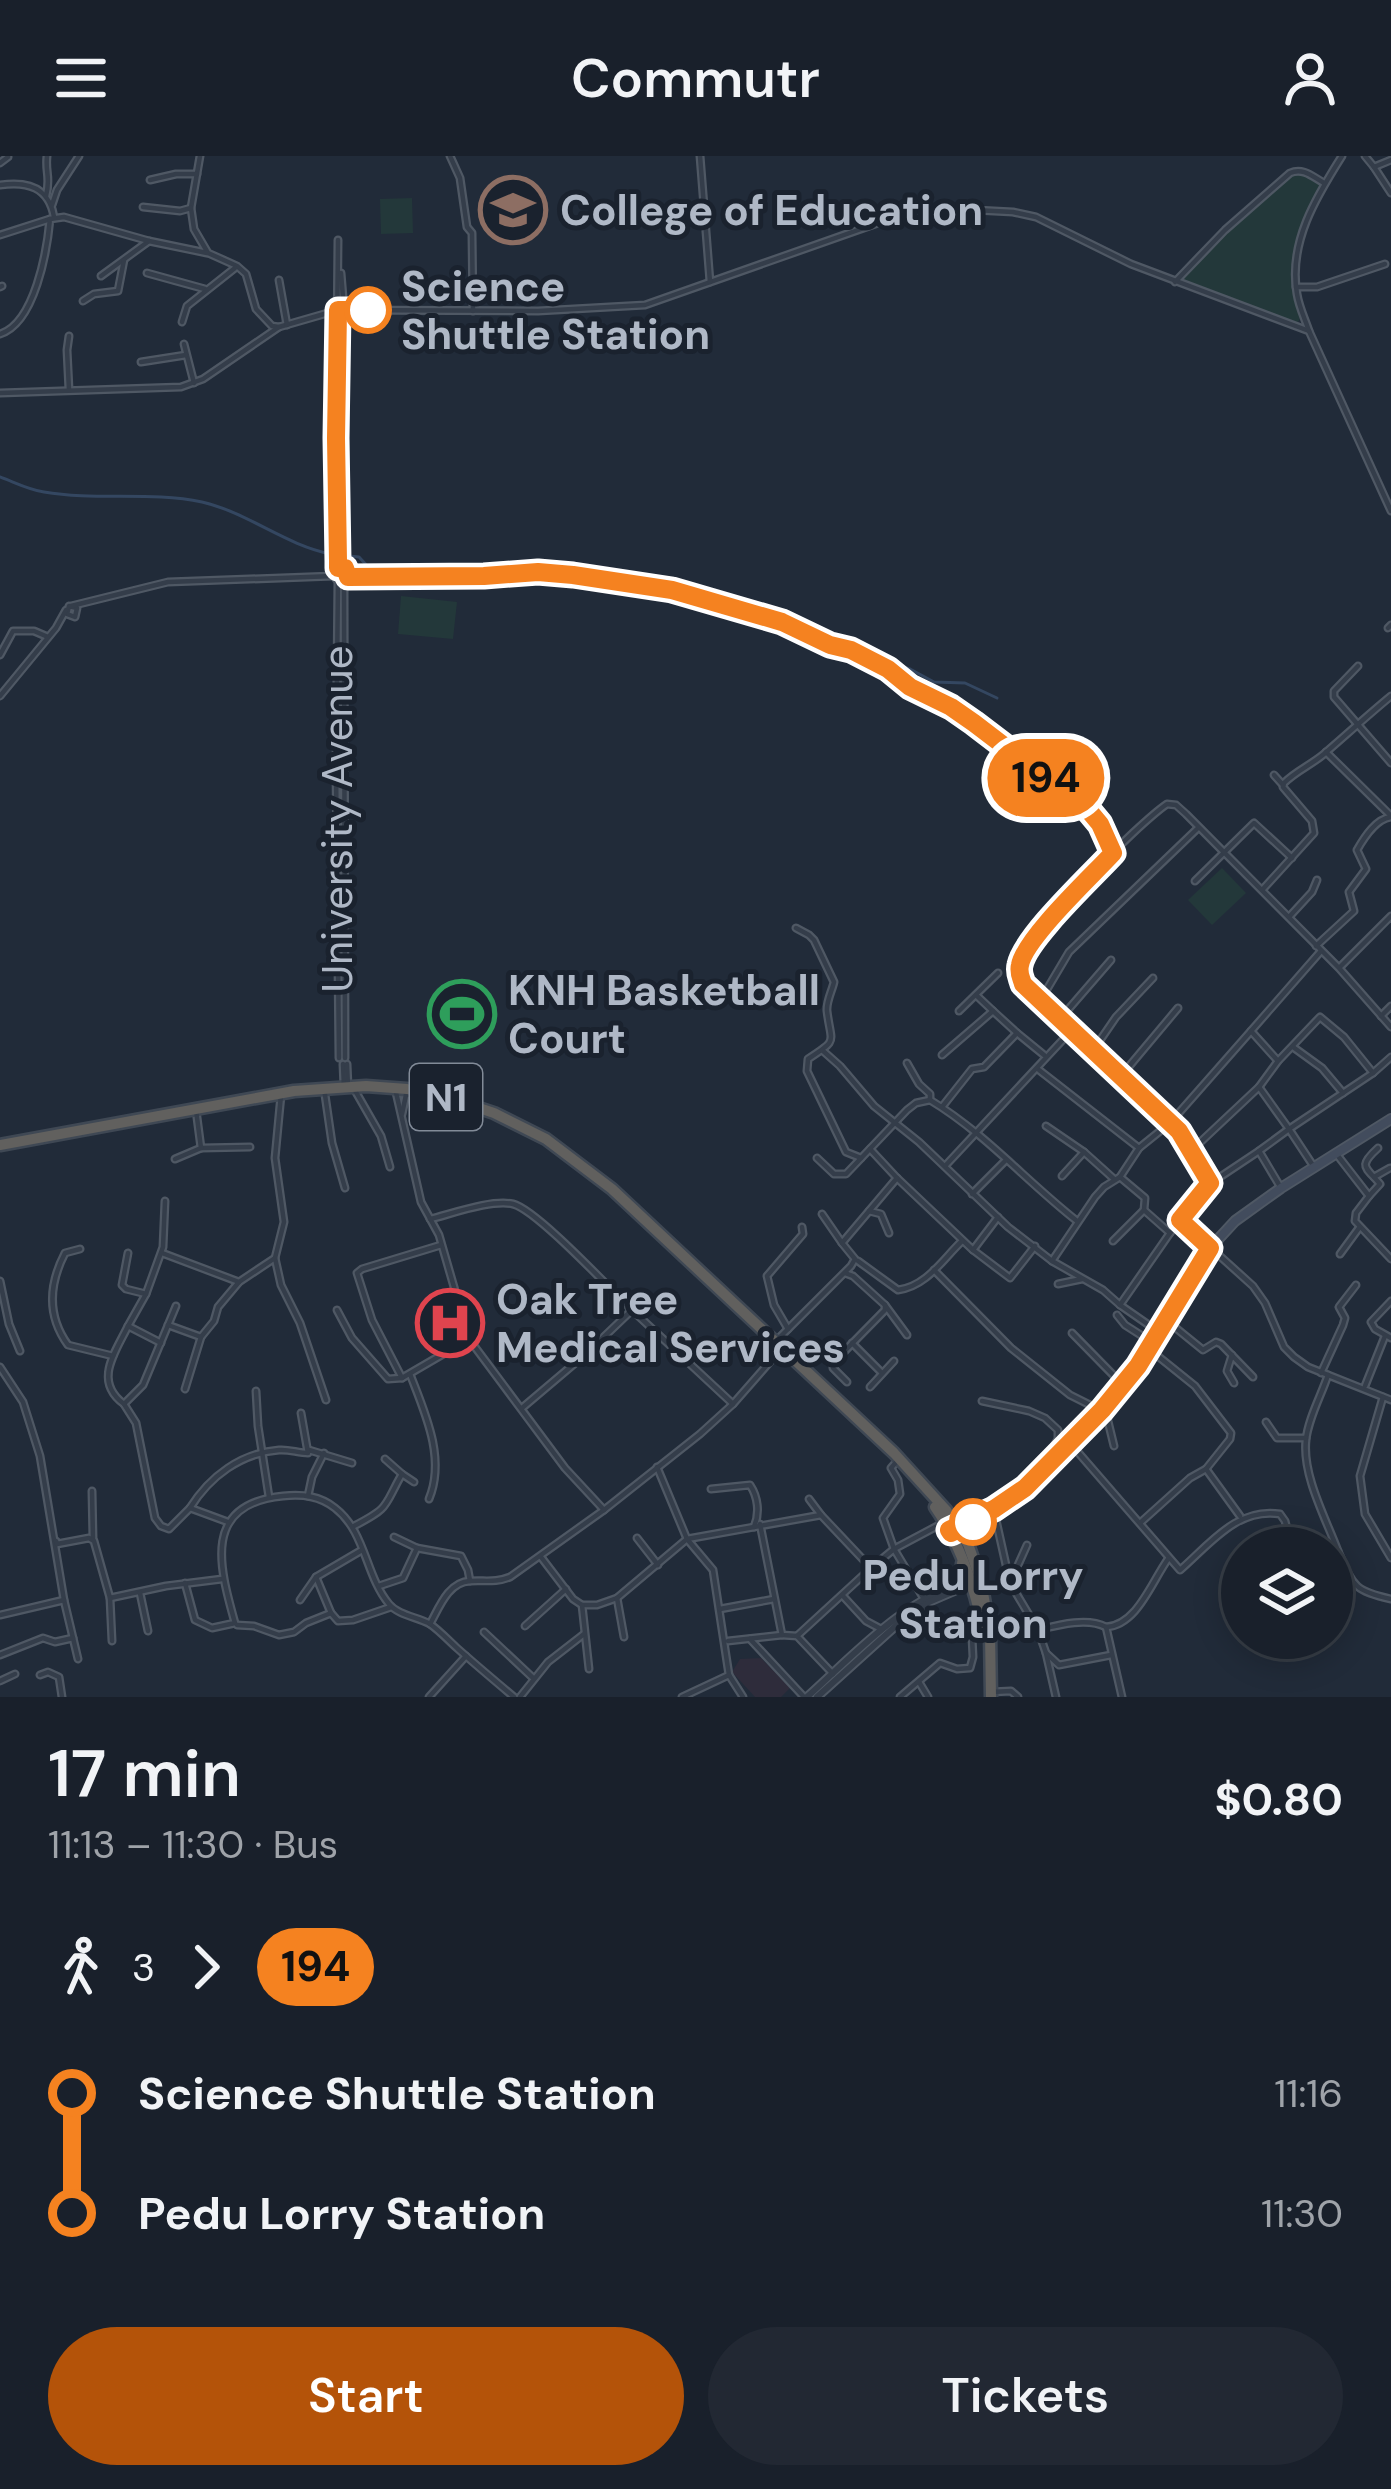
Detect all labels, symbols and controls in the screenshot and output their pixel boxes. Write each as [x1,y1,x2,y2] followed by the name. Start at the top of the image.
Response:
[571,43,820,114] text: Commutr
[48,45,114,111] icon: menu
[1277,45,1343,111] icon: person
[478,175,548,245] school or university icon: College of Education
[560,183,983,238] place label: College of Education
[401,259,710,362] place label: Science Shuttle Station
[346,288,390,332] marker: Science Shuttle Station
[310,645,365,993] street label: University Avenue
[977,739,1115,817] line badge: 194
[1011,750,1081,805] text: 194
[508,963,820,1066] place label: KNH Basketball Court
[427,979,497,1049] sports icon: KNH Basketball Court
[410,1064,482,1130] road number: N1
[496,1272,845,1375] place label: Oak Tree Medical Services
[415,1288,485,1358] hospital icon: Oak Tree Medical Services
[951,1500,995,1544] marker: Pedu Lorry Station
[1221,1527,1353,1659] map controls
[1221,1527,1353,1659] button: layers
[862,1548,1084,1651] place label: Pedu Lorry Station
[48,1731,241,1816] text: 17 min
[1214,1770,1343,1829] text: $0.80
[48,1819,338,1870] text: 11:13 – 11:30 · Bus
[48,1934,114,2000] icon: walk
[173,1934,239,2000] icon: forward
[281,1939,350,1994] text: 194
[132,1942,155,1993] text: 3
[138,2064,656,2123] text: Science Shuttle Station
[1274,2068,1343,2119] text: 11:16
[138,2184,545,2243] text: Pedu Lorry Station
[1261,2188,1343,2239] text: 11:30
[48,2327,684,2465] button: Start
[708,2327,1343,2465] button: Tickets

